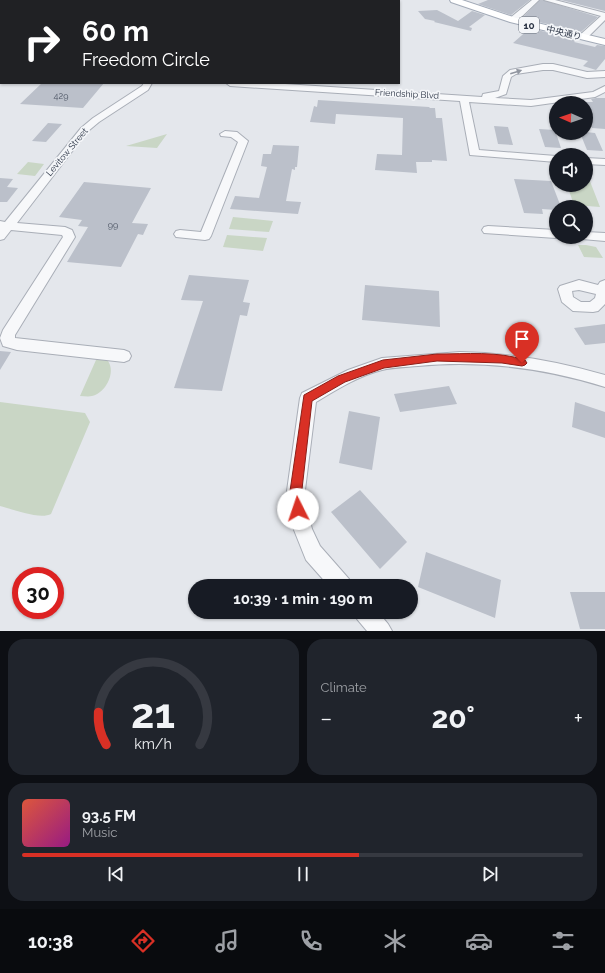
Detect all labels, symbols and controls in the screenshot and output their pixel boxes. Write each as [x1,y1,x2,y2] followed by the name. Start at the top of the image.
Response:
[82,15,149,48] text: 60 m
[16,16,68,68] icon: right
[519,17,539,33] road number: 10
[545,24,583,42] street label: 中央通り
[82,49,210,70] text: Freedom Circle
[510,69,522,75] one-way arrow
[375,87,440,101] street label: Friendship Blvd
[54,91,68,101] house number: 429
[549,96,593,140] north arrow
[549,96,593,244] map controls
[44,126,90,178] street label: Levitow Street
[549,148,593,192] button: sound
[549,200,593,244] button: search
[108,220,118,230] house number: 99
[505,322,539,363] pin
[511,328,533,350] icon: arrive
[277,488,319,530] position arrow
[12,567,64,619] speed limit sign: 30
[233,590,373,608] text: 10:39 · 1 min · 190 m
[321,680,367,695] text: Climate
[131,689,175,738] text: 21
[431,700,475,735] text: 20°
[321,705,332,731] text: −
[574,705,583,731] text: +
[134,736,172,752] text: km/h
[82,807,136,825] text: 93.5 FM
[82,825,117,840] text: Music
[105,863,127,885] icon: previous
[292,863,314,885] icon: pause
[479,863,501,885] icon: next
[129,927,157,955] icon: directions
[213,927,241,955] icon: music
[297,927,325,955] icon: phone
[381,927,409,955] icon: climate
[465,927,493,955] icon: car
[549,927,577,955] icon: filters
[28,931,73,952] text: 10:38

